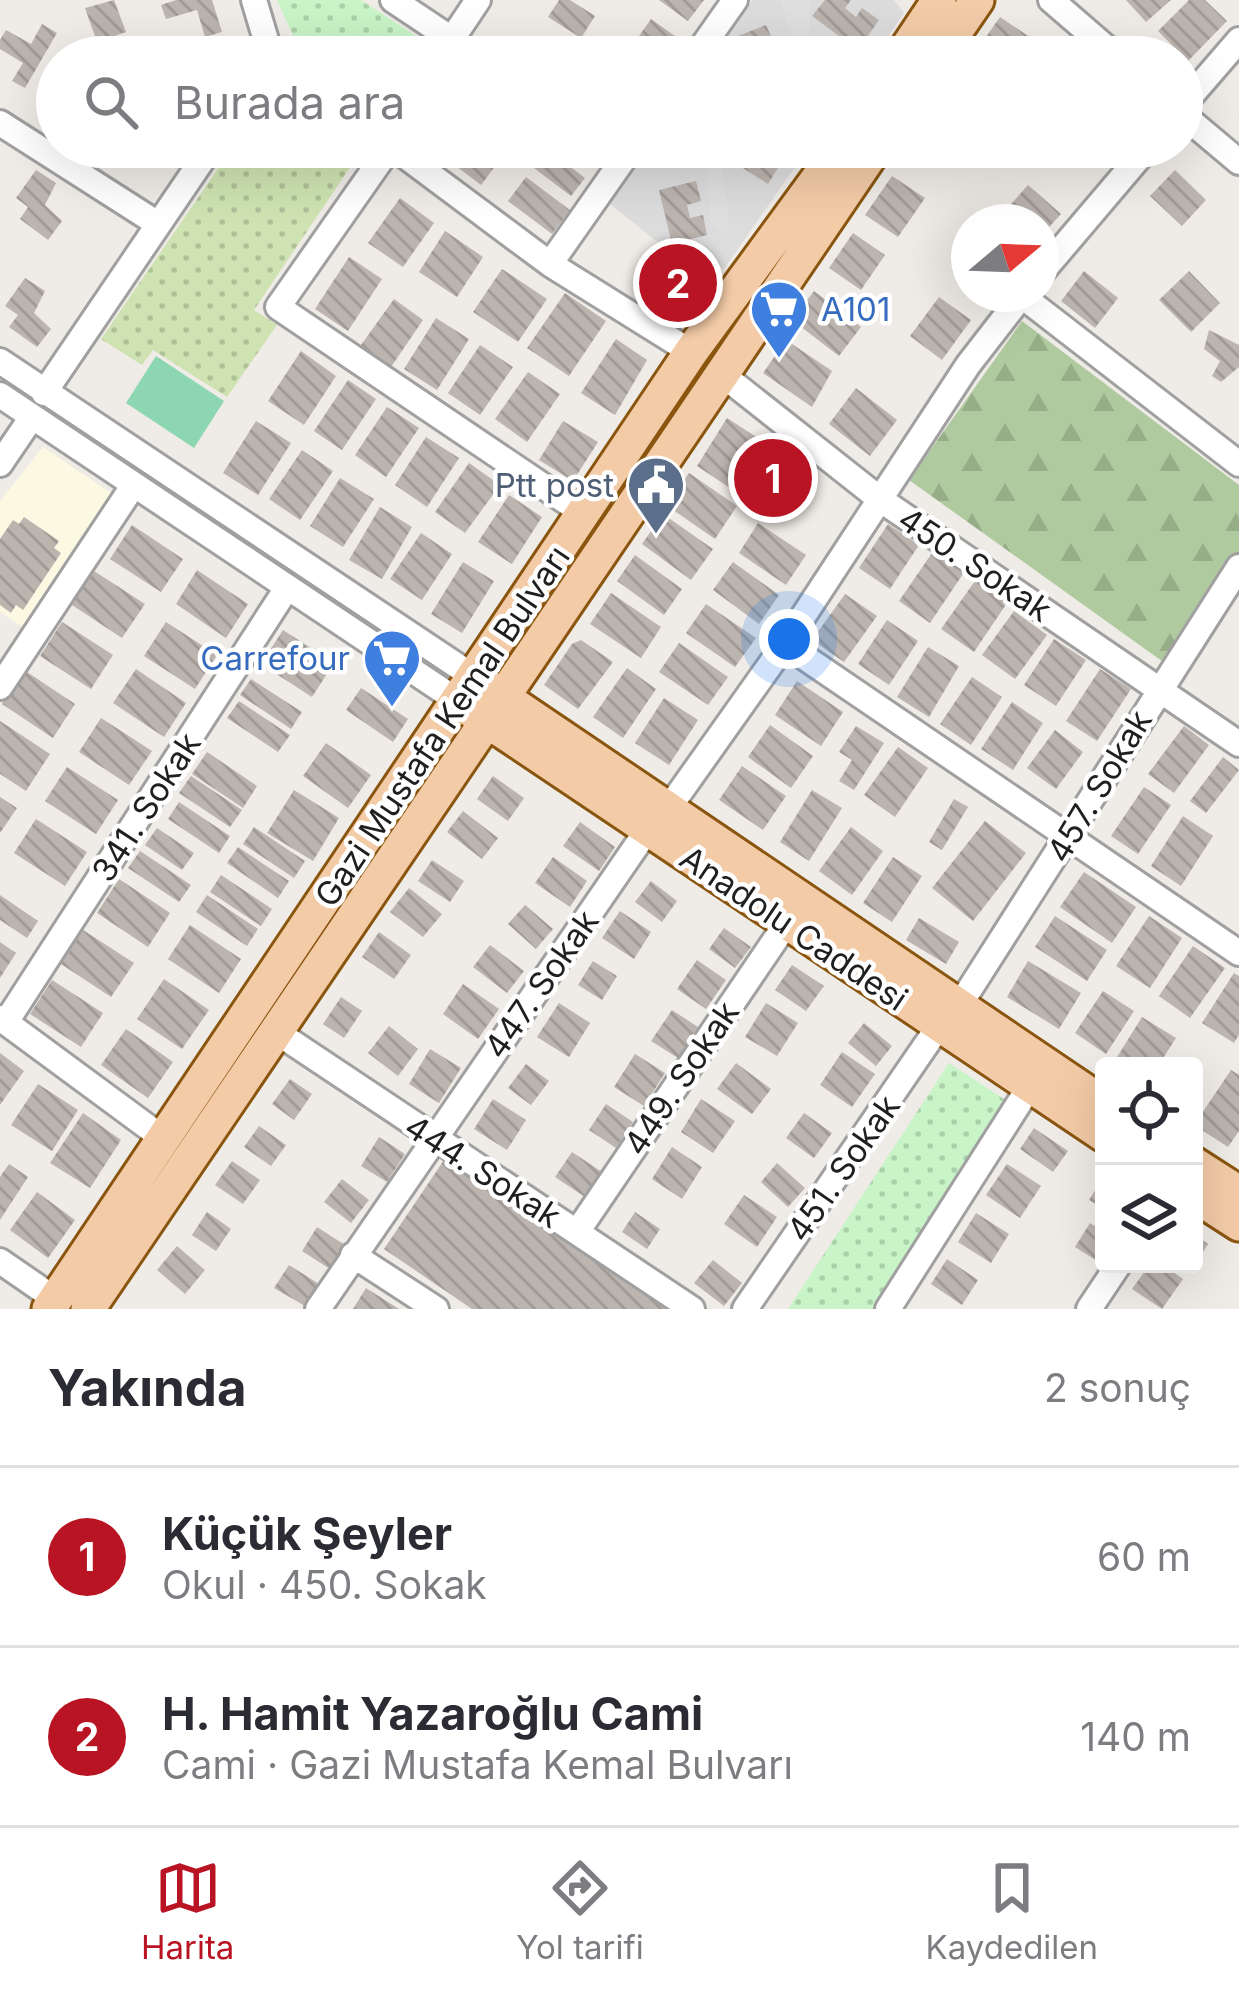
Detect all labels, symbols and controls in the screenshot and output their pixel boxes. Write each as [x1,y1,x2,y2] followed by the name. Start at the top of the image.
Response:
[36,36,1203,168] search box
[78,69,144,135] icon: search
[174,75,405,130] text: Burada ara
[951,204,1059,312] north arrow
[639,238,717,328] pin: 2
[748,278,810,360] supermarket icon: A101
[821,289,890,329] place label: A101
[734,433,812,523] pin: 1
[625,454,687,536] public building icon: Ptt post
[495,465,614,505] place label: Ptt post
[891,498,1059,630] street label: 450. Sokak
[306,538,578,914] street label: Gazi Mustafa Kemal Bulvarı
[759,609,819,669] your location
[361,627,423,709] supermarket icon: Carrefour
[200,638,350,678] place label: Carrefour
[1038,703,1160,869] street label: 457. Sokak
[83,725,209,889] street label: 341. Sokak
[673,837,915,1019] street label: Anadolu Caddesi
[475,902,607,1066] street label: 447. Sokak
[615,994,747,1162] street label: 449. Sokak
[1095,1057,1203,1273] map controls
[1095,1057,1203,1165] button: locate
[778,1087,908,1249] street label: 451. Sokak
[398,1106,568,1236] street label: 444. Sokak
[1095,1165,1203,1273] button: layers
[48,1357,247,1418] text: Yakında
[1044,1364,1191,1411] text: 2 sonuç
[162,1506,452,1561] text: Küçük Şeyler
[79,1533,95,1580] text: 1
[1097,1533,1191,1580] text: 60 m
[162,1561,487,1608] text: Okul · 450. Sokak
[162,1686,703,1741] text: H. Hamit Yazaroğlu Cami
[75,1713,99,1760] text: 2
[1080,1713,1191,1760] text: 140 m
[162,1741,793,1788] text: Cami · Gazi Mustafa Kemal Bulvarı
[141,1855,234,1967] tab: Harita
[516,1855,644,1967] tab: Yol tarifi
[926,1855,1098,1967] tab: Kaydedilen

